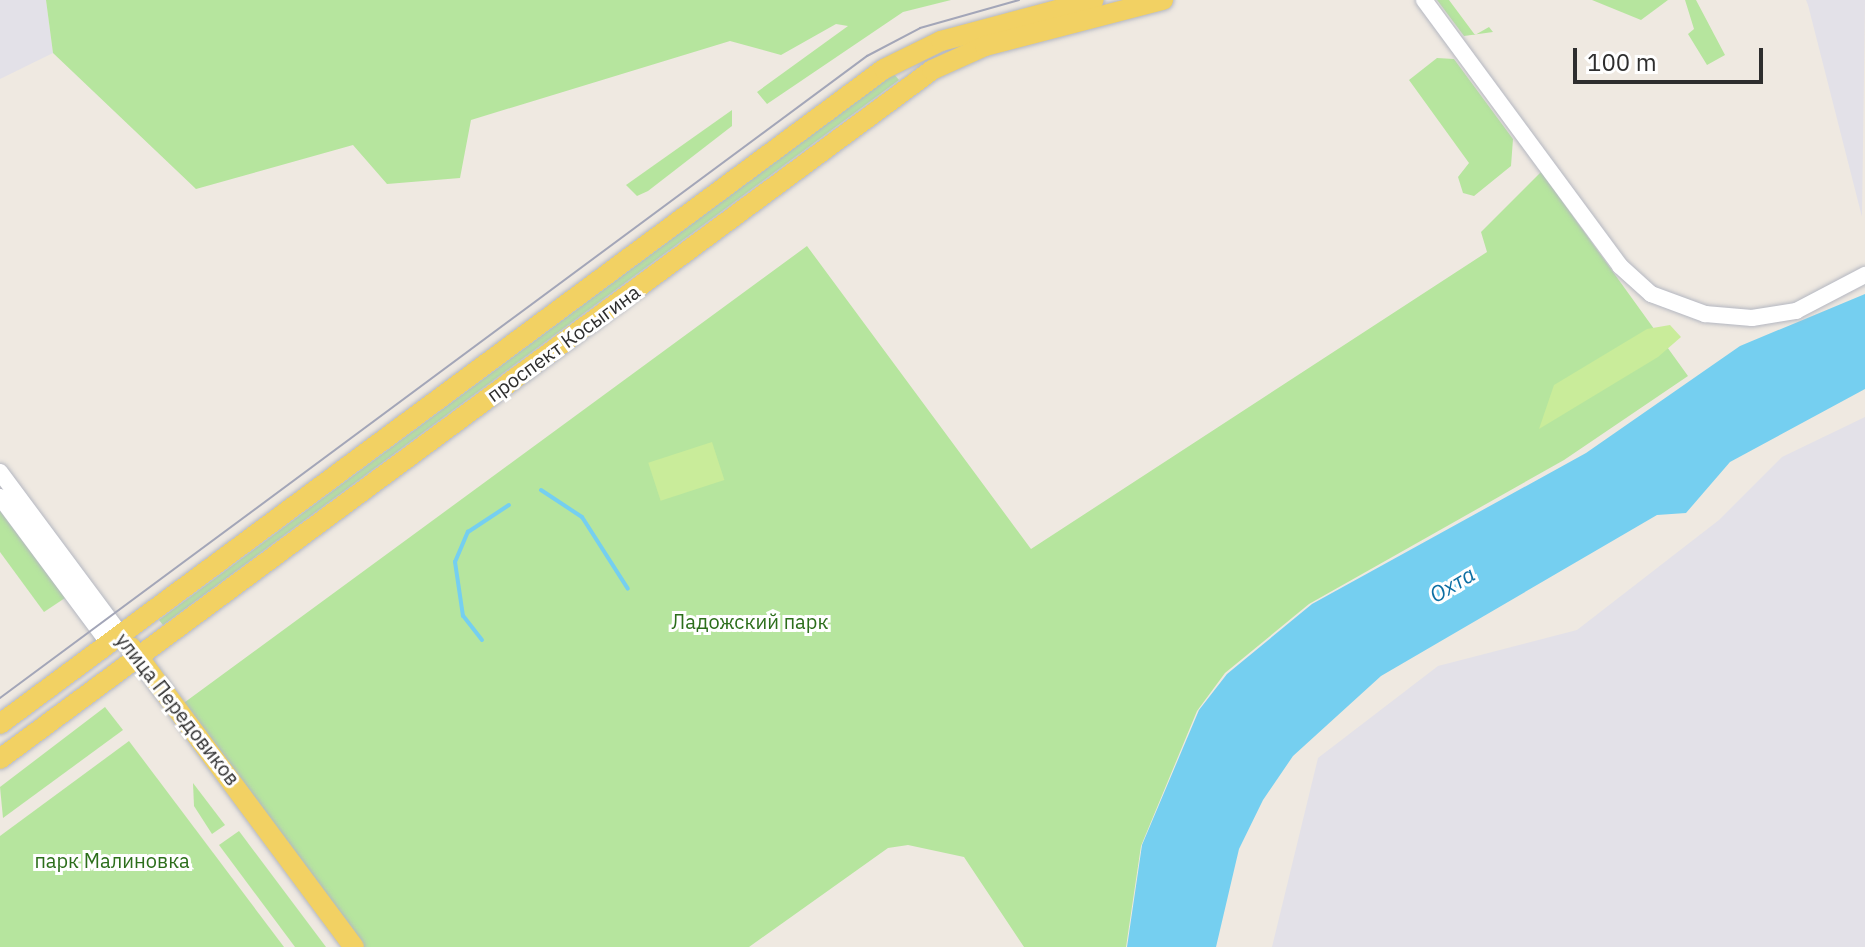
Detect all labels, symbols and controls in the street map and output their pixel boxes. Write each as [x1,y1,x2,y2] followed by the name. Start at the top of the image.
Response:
[1577,32,1767,82] scale bar
[1587,46,1657,78] text: 100 m
[482,279,644,407] street label: проспект Косыгина
[1424,560,1480,608] water label: Охта
[672,609,828,633] park label: Ладожский парк
[111,628,245,790] street label: улица Передовиков
[34,848,190,872] park label: парк Малиновка

